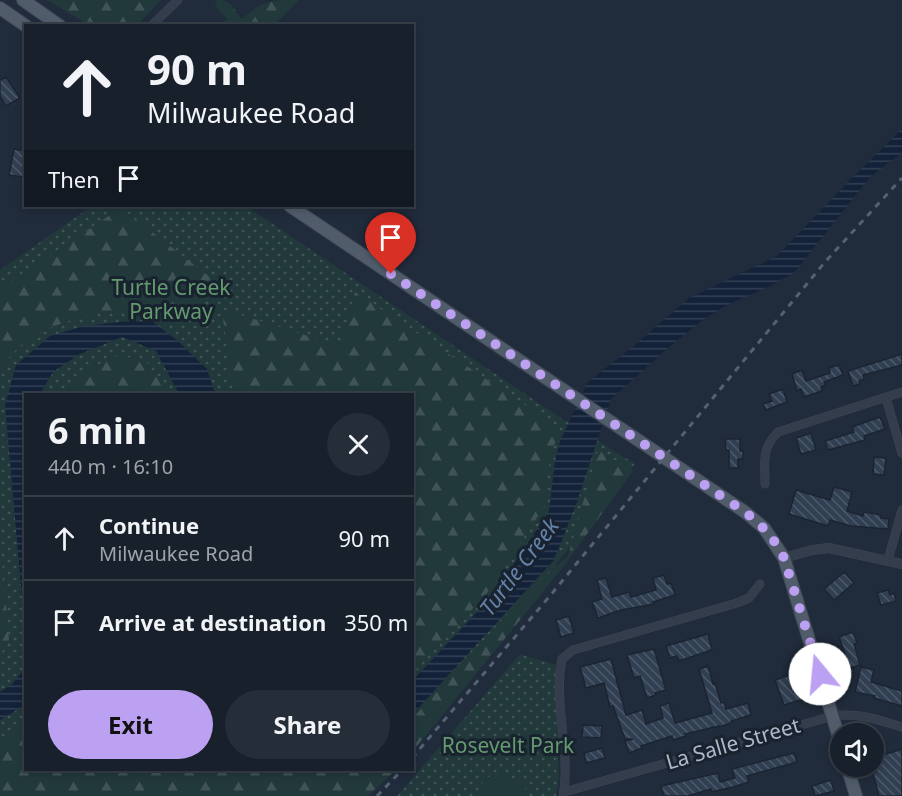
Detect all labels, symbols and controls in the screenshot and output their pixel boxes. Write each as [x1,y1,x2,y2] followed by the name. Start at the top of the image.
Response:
[147,40,247,97] text: 90 m
[48,48,126,126] icon: ahead
[147,94,355,131] text: Milwaukee Road
[112,162,145,195] icon: arrive
[48,164,100,194] text: Then
[365,212,416,274] pin
[374,221,407,254] icon: arrive
[111,273,231,325] park label: Turtle Creek Parkway
[48,406,147,455] text: 6 min
[327,413,390,476] button: close
[48,453,173,480] text: 440 m · 16:10
[99,510,199,540] text: Continue
[472,510,566,621] water label: Turtle Creek
[48,522,81,555] icon: ahead
[339,523,390,553] text: 90 m
[99,540,253,567] text: Milwaukee Road
[48,606,81,639] icon: arrive
[99,607,326,637] text: Arrive at destination
[344,607,408,637] text: 350 m
[788,642,852,706] position arrow
[48,690,213,759] button: Exit
[225,690,390,759] button: Share
[662,710,803,776] street label: La Salle Street
[830,723,884,777] map controls
[830,723,884,777] button: sound
[442,731,575,759] park label: Rosevelt Park

